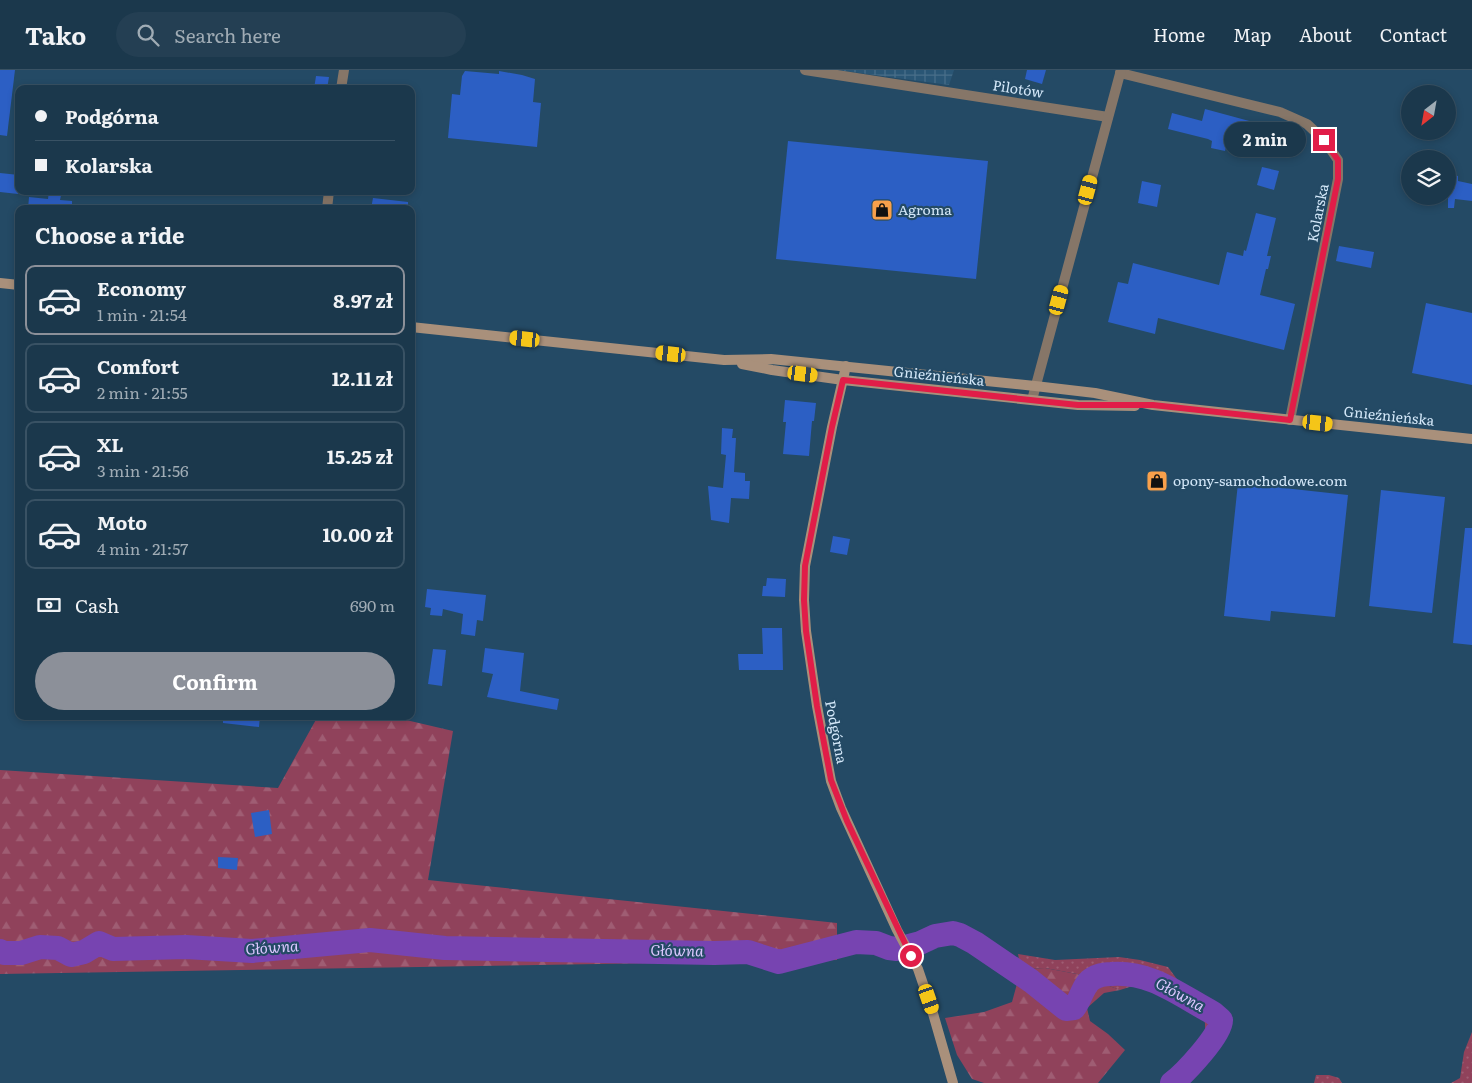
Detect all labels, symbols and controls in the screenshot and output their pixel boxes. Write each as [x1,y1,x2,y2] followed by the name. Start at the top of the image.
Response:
[116,12,466,57] search box
[25,17,86,52] text: Tako
[134,21,162,49] icon: search
[174,21,281,49] text: Search here
[1153,21,1205,48] text: Home
[1233,21,1271,48] text: Map
[1299,21,1352,48] text: About
[1380,21,1447,48] text: Contact
[991,74,1045,102] street label: Pilotów
[1401,85,1456,140] north arrow
[1401,85,1456,205] map controls
[65,102,159,130] text: Podgórna
[1224,122,1306,158] callout: 2 min
[1243,127,1287,151] text: 2 min
[1313,129,1335,151] route end
[1401,150,1456,205] button: layers
[65,151,153,179] text: Kolarska
[1076,174,1099,206] car
[1302,181,1333,244] street label: Kolarska
[870,198,894,222] shop icon: Agroma
[898,199,952,219] place label: Agroma
[35,218,184,251] text: Choose a ride
[97,274,186,302] text: Economy
[37,278,82,323] icon: car
[1047,284,1070,316] car
[333,286,393,314] text: 8.97 zł
[97,302,187,326] text: 1 min · 21:54
[509,330,540,348] car
[655,345,686,363] car
[97,352,179,380] text: Comfort
[37,356,82,401] icon: car
[893,360,986,390] street label: Gnieźnieńska
[332,364,393,392] text: 12.11 zł
[787,365,818,383] car
[97,380,188,404] text: 2 min · 21:55
[1343,400,1436,430] street label: Gnieźnieńska
[1302,414,1333,432] car
[97,430,124,458] text: XL
[37,434,82,479] icon: car
[327,442,393,470] text: 15.25 zł
[97,458,189,482] text: 3 min · 21:56
[1145,469,1169,493] shop icon: opony-samochodowe.com
[1173,470,1348,490] place label: opony-samochodowe.com
[97,508,147,536] text: Moto
[37,512,82,557] icon: car
[323,520,393,548] text: 10.00 zł
[97,536,188,560] text: 4 min · 21:57
[35,591,63,619] icon: cash
[75,591,119,619] text: Cash
[350,593,395,617] text: 690 m
[35,652,395,710] button: Confirm
[821,698,853,766] street label: Podgórna
[245,933,300,960] water label: Główna
[650,938,704,961] water label: Główna
[900,945,922,967] route start
[1152,971,1210,1017] water label: Główna
[917,982,940,1016] car

